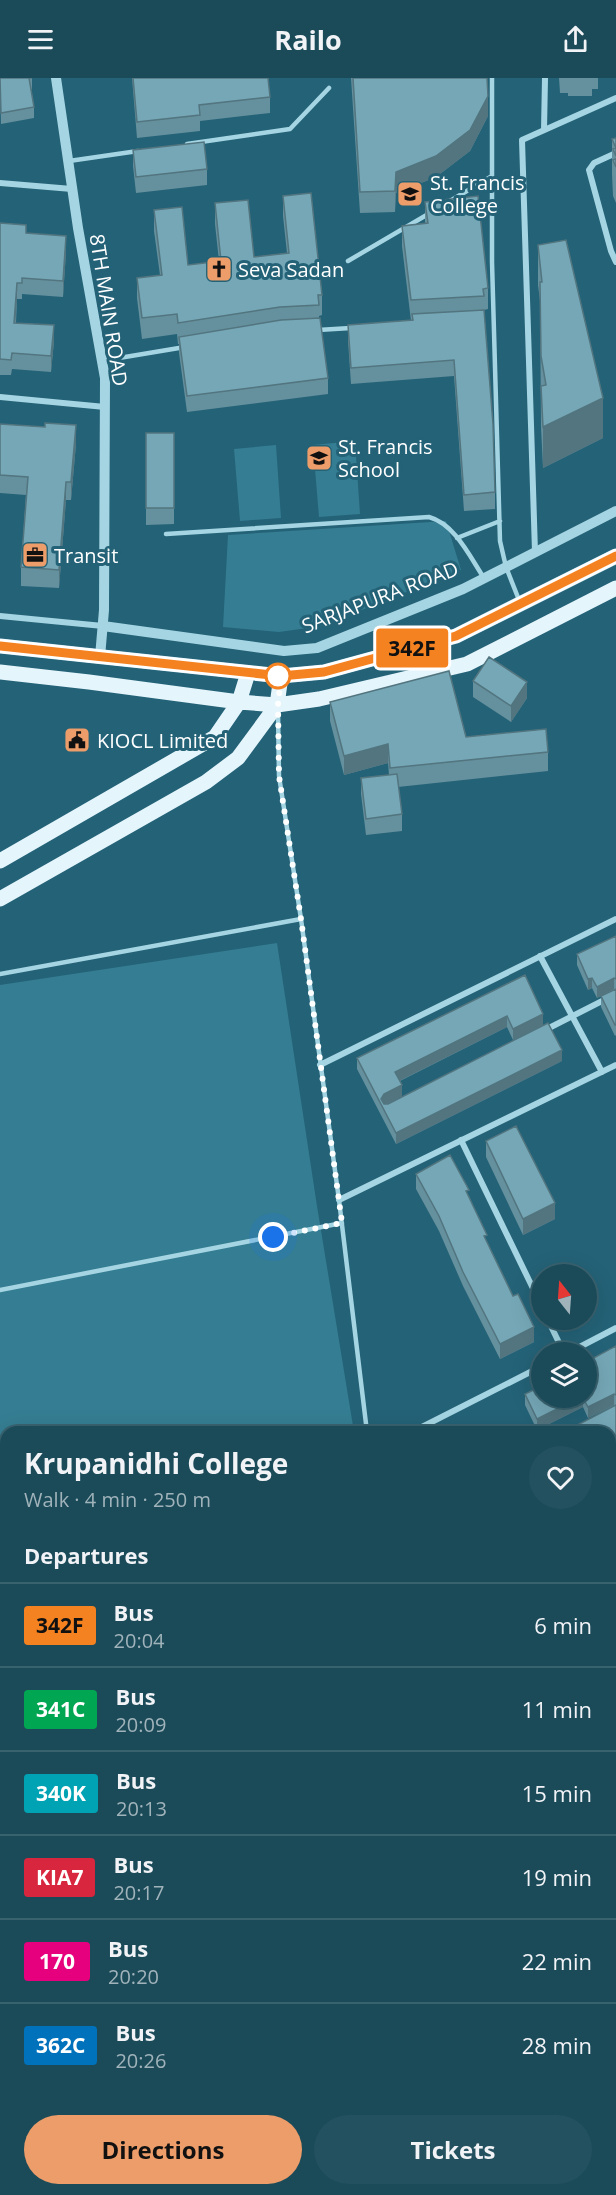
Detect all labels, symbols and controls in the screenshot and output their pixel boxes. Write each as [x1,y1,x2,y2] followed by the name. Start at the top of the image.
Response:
[274,21,342,58] text: Railo
[24,23,57,56] icon: menu
[559,23,592,56] icon: share
[430,169,525,219] place label: St. Francis College
[395,179,425,209] school or university icon: St. Francis College
[84,232,134,388] street label: 8TH MAIN ROAD
[204,254,234,284] church icon: Seva Sadan
[238,256,344,283] place label: Seva Sadan
[338,433,433,483] place label: St. Francis School
[304,443,334,473] school or university icon: St. Francis School
[20,540,50,570] office icon: Transit
[54,542,118,569] place label: Transit
[298,555,462,639] street label: SARJAPURA ROAD
[370,628,454,668] line badge: 342F
[388,634,436,662] text: 342F
[265,663,291,689] unlabelled marker
[62,725,92,755] public building icon: KIOCL Limited
[97,727,228,754] place label: KIOCL Limited
[258,1222,288,1252] your location
[531,1264,597,1330] north arrow
[531,1264,597,1408] map controls
[531,1342,597,1408] button: layers
[24,1444,288,1482] text: Krupanidhi College
[529,1446,592,1509] button: heart
[24,1486,211,1513] text: Walk · 4 min · 250 m
[24,1540,148,1570] text: Departures
[114,1597,154,1627] text: Bus
[534,1610,592,1640] text: 6 min
[36,1611,84,1639] text: 342F
[114,1627,165,1654] text: 20:04
[115,1681,156,1711] text: Bus
[522,1694,592,1724] text: 11 min
[36,1695,85,1723] text: 341C
[115,1711,166,1738] text: 20:09
[116,1765,156,1795] text: Bus
[522,1778,592,1808] text: 15 min
[36,1779,86,1807] text: 340K
[116,1795,167,1822] text: 20:13
[113,1849,154,1879] text: Bus
[522,1862,592,1892] text: 19 min
[36,1863,83,1891] text: KIA7
[113,1879,164,1906] text: 20:17
[108,1933,148,1963] text: Bus
[522,1946,592,1976] text: 22 min
[39,1947,75,1975] text: 170
[108,1963,159,1990] text: 20:20
[115,2017,156,2047] text: Bus
[522,2030,592,2060] text: 28 min
[36,2031,85,2059] text: 362C
[115,2047,166,2074] text: 20:26
[24,2115,302,2184] button: Directions
[314,2115,592,2184] button: Tickets

